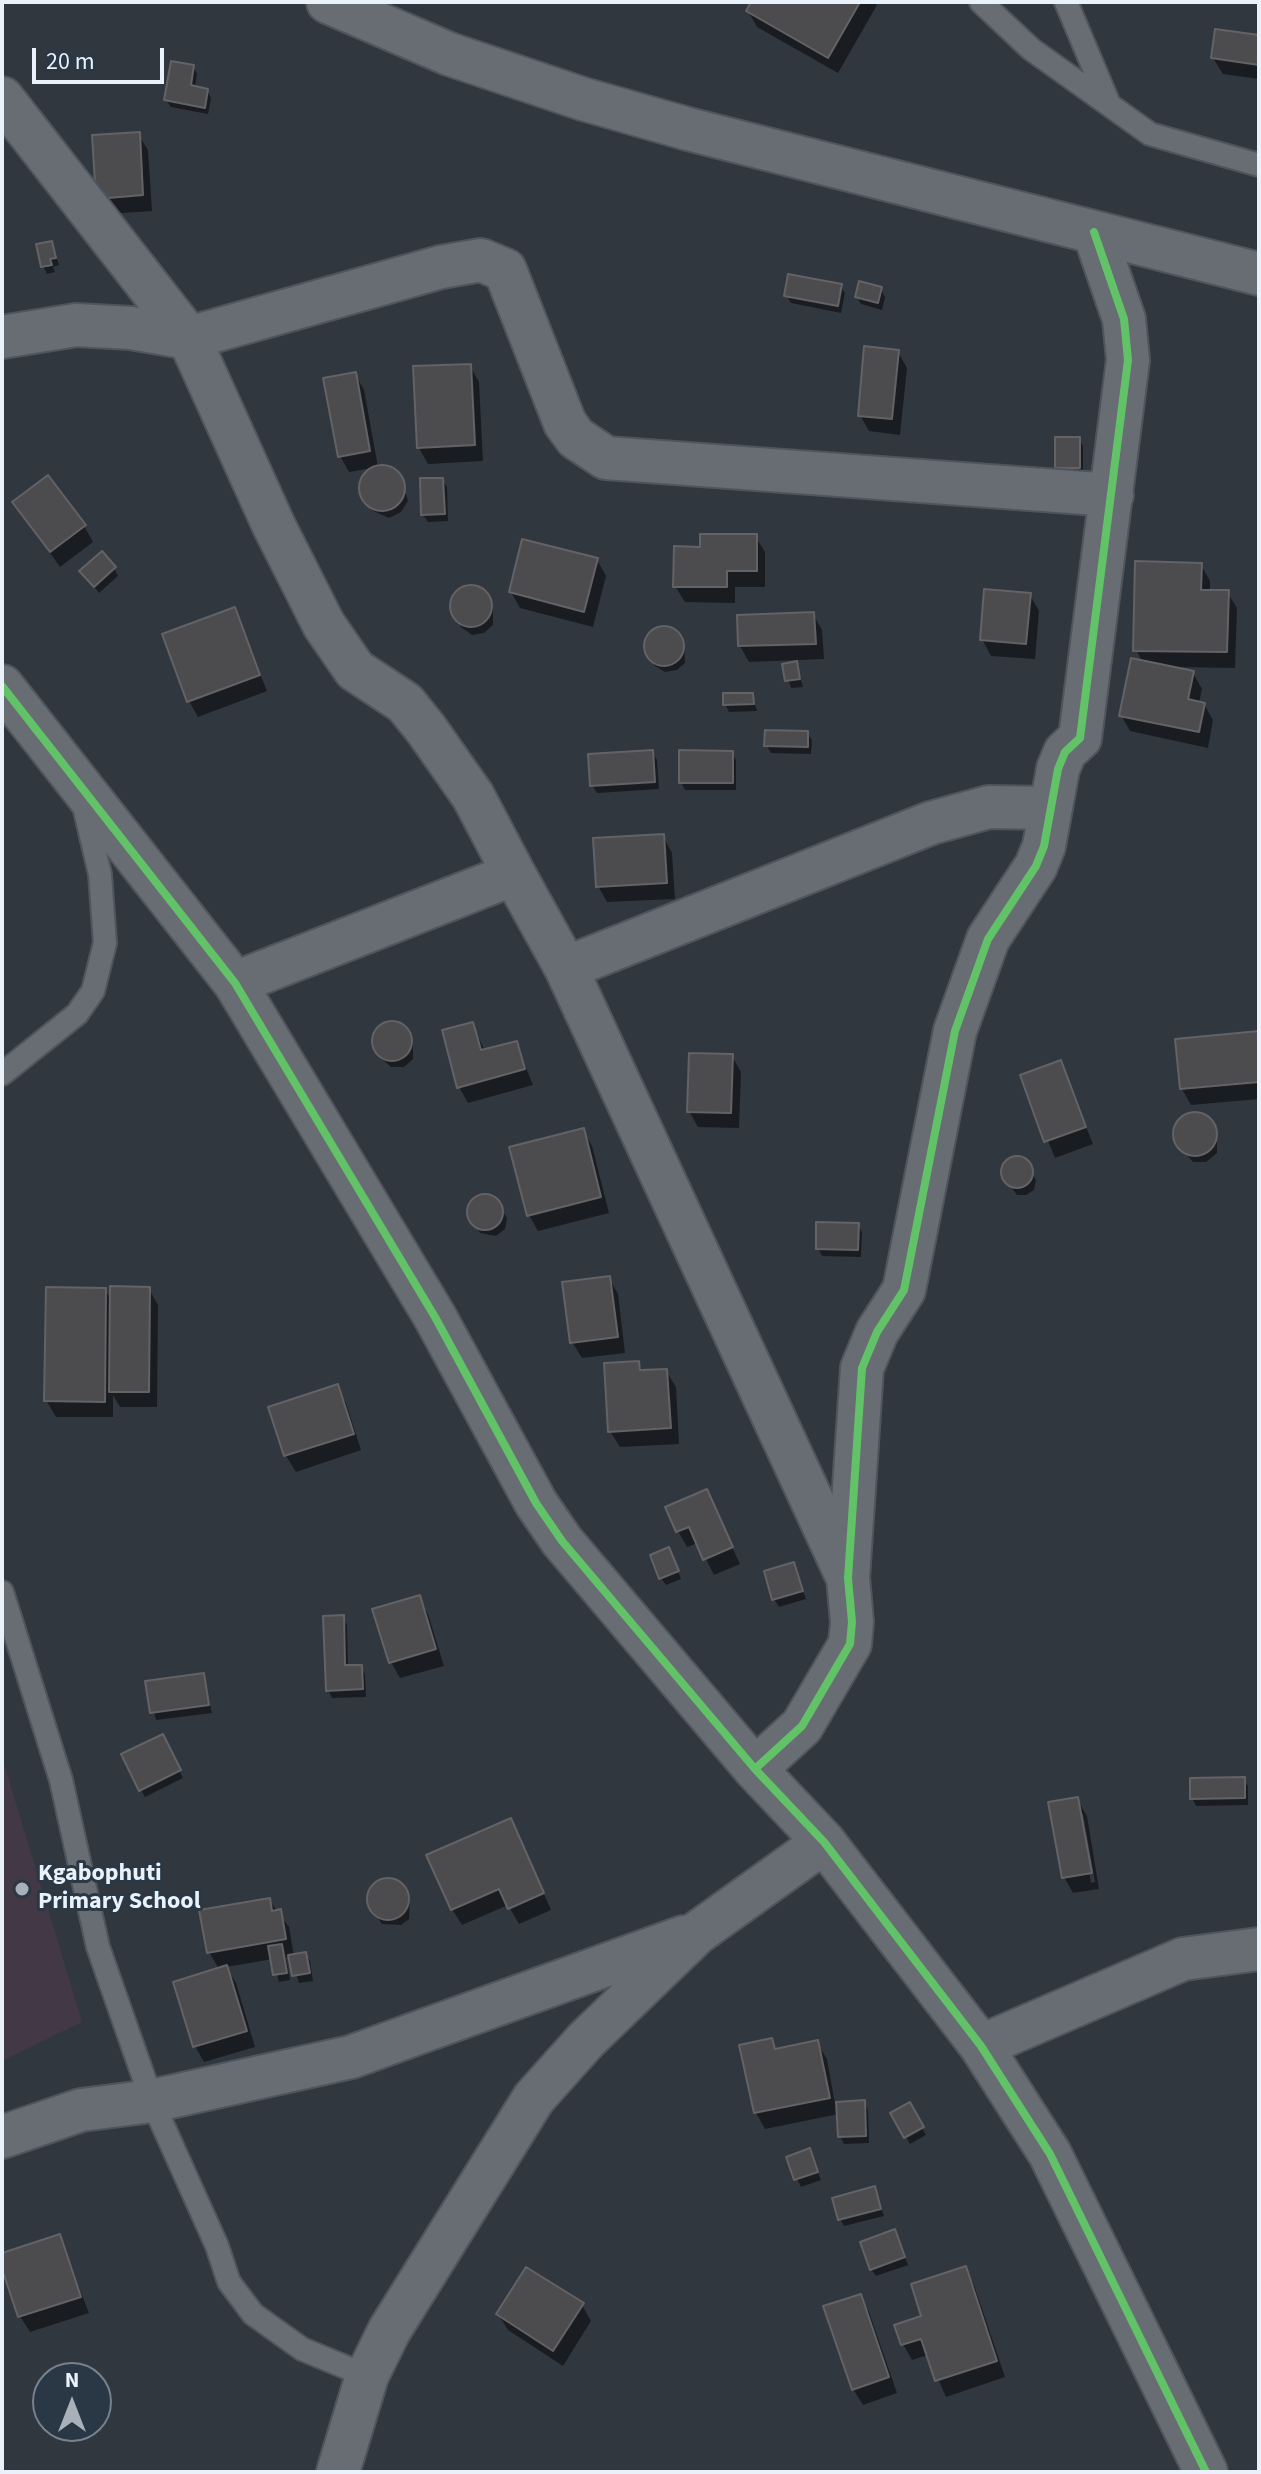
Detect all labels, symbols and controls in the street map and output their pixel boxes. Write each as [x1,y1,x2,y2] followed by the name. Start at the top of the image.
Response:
[36,32,168,82] scale bar
[46,44,95,79] text: 20 m
[38,1861,201,1917] place label: Kgabophuti Primary School
[13,1880,31,1898] marker: Kgabophuti Primary School
[32,2362,112,2442] north arrow
[65,2364,79,2396] text: N

